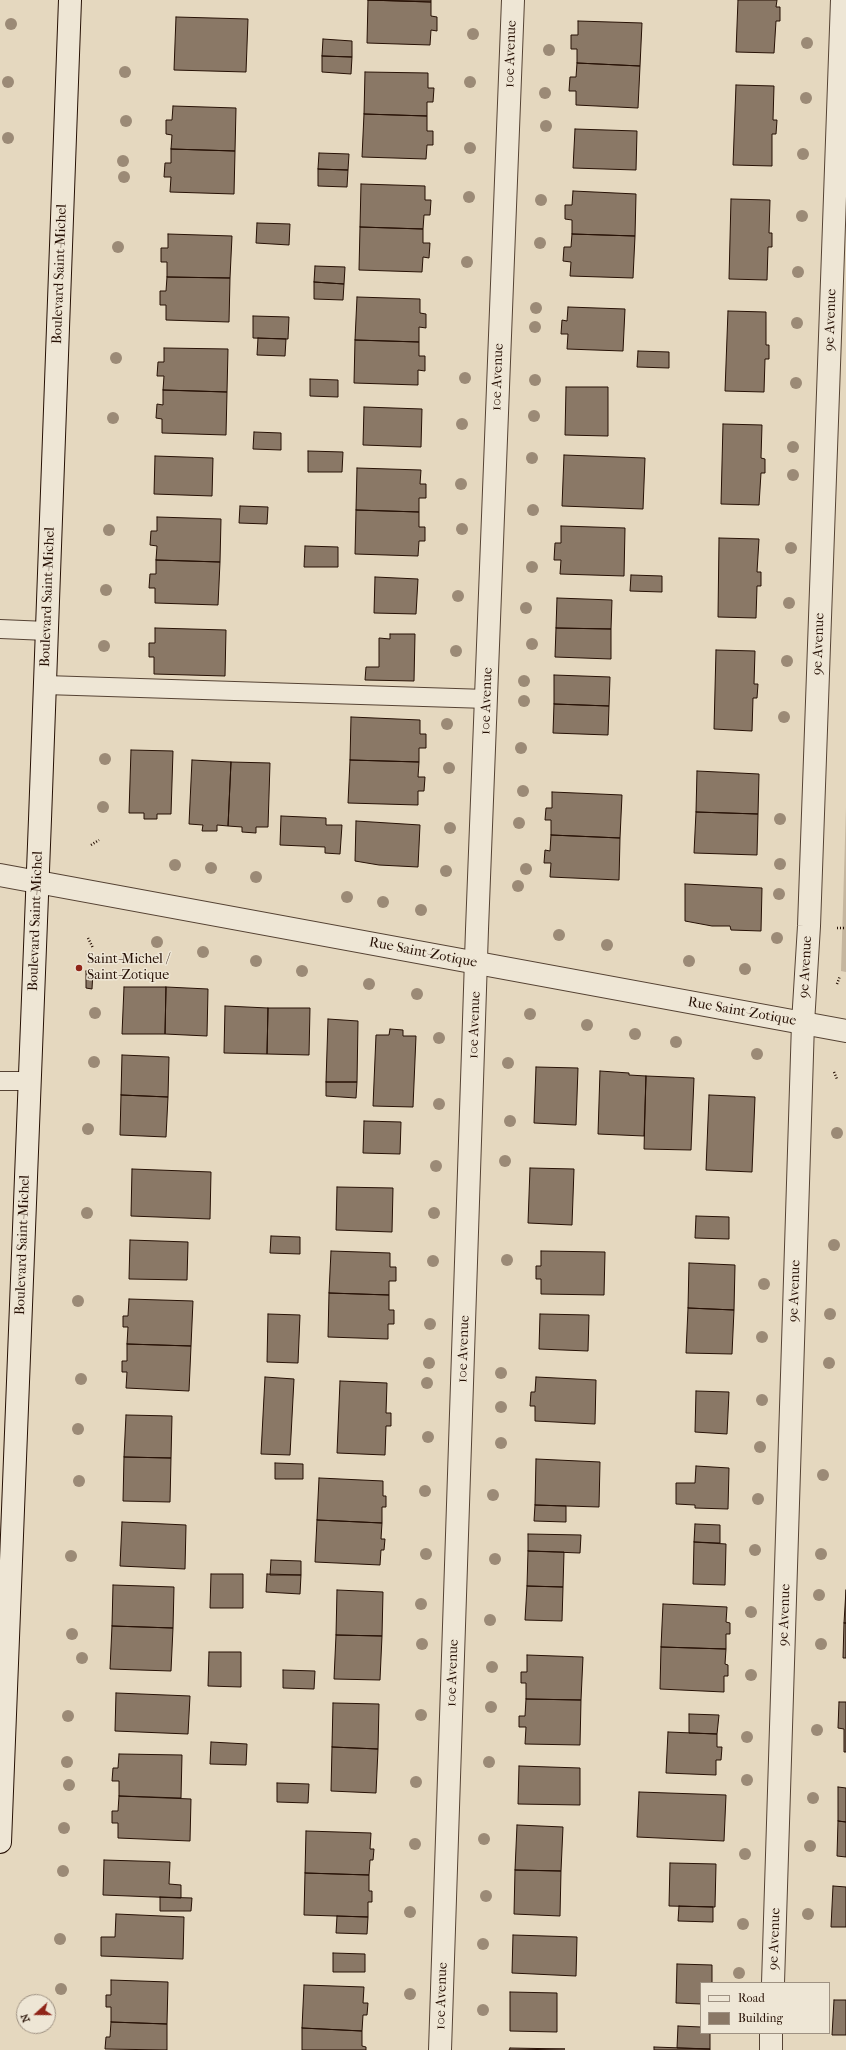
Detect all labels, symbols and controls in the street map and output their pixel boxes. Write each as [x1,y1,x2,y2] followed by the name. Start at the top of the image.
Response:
[501,20,521,88] street label: 10e Avenue
[49,204,71,344] street label: Boulevard Saint-Michel
[822,288,840,352] street label: 9e Avenue
[488,343,508,411] street label: 10e Avenue
[37,527,59,667] street label: Boulevard Saint-Michel
[810,612,828,676] street label: 9e Avenue
[477,667,497,735] street label: 10e Avenue
[25,851,47,991] street label: Boulevard Saint-Michel
[368,934,478,972] street label: Rue Saint-Zotique
[796,935,816,999] street label: 9e Avenue
[87,952,169,984] place label: Saint-Michel / Saint-Zotique
[74,963,84,973] marker: Saint-Michel / Saint-Zotique
[465,991,485,1059] street label: 10e Avenue
[686,994,798,1030] street label: Rue Saint-Zotique
[12,1175,34,1315] street label: Boulevard Saint-Michel
[786,1259,804,1323] street label: 9e Avenue
[454,1315,474,1383] street label: 10e Avenue
[776,1583,794,1647] street label: 9e Avenue
[443,1639,463,1707] street label: 10e Avenue
[766,1907,784,1971] street label: 9e Avenue
[432,1962,452,2030] street label: 10e Avenue
[700,1982,830,2034] legend
[738,1991,765,2005] text: Road
[16,1994,56,2034] north arrow
[738,2011,783,2025] text: Building
[18,2012,33,2024] text: N

